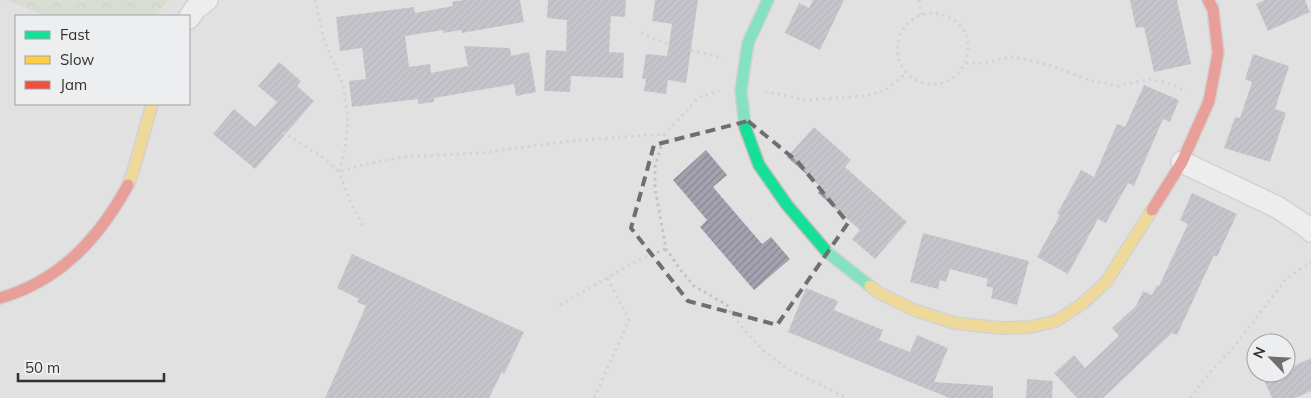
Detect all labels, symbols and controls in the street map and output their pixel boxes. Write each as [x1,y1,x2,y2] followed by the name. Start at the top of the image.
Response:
[15,15,190,105] legend
[60,25,90,44] text: Fast
[60,50,94,69] text: Slow
[60,75,87,94] text: Jam
[1246,333,1296,383] north arrow
[1249,344,1270,361] text: N
[18,350,164,382] scale bar
[25,358,60,377] text: 50 m

